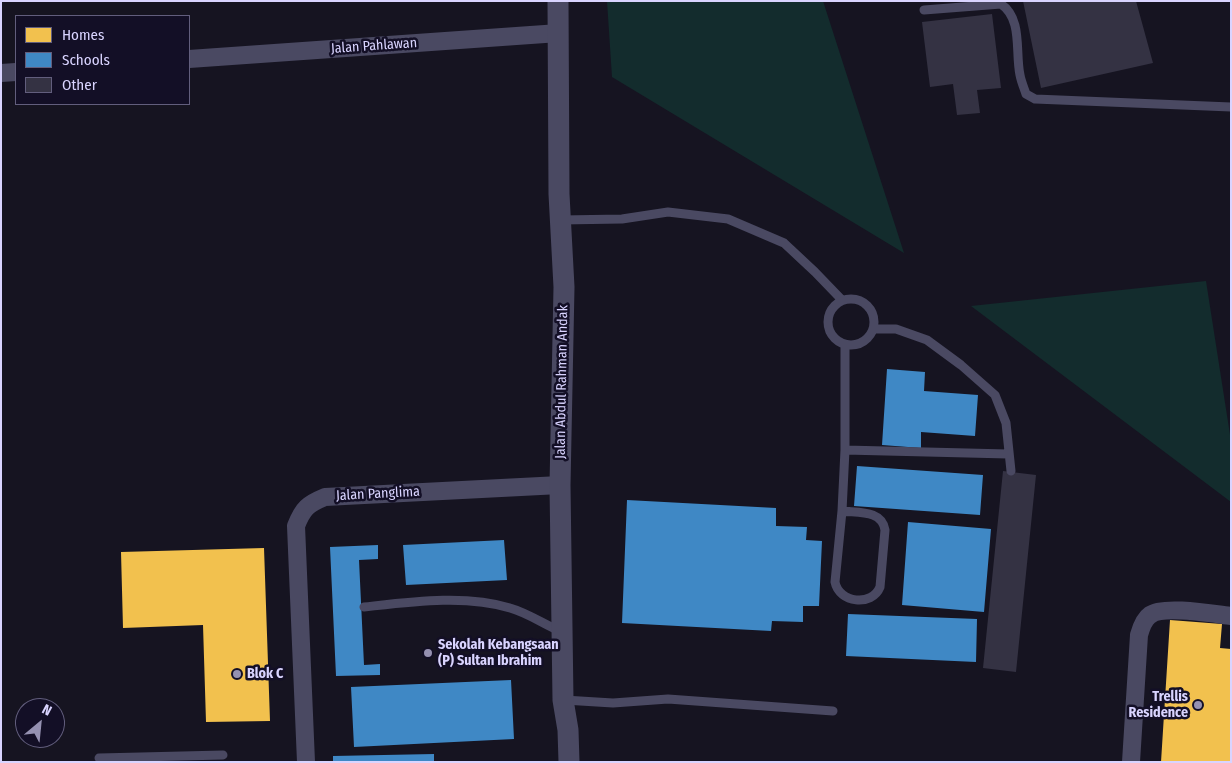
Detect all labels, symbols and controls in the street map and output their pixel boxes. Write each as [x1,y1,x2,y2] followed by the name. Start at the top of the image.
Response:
[15,15,190,105] legend
[62,26,104,44] text: Homes
[330,35,418,57] street label: Jalan Pahlawan
[62,51,110,69] text: Schools
[62,76,97,94] text: Other
[552,305,572,459] street label: Jalan Abdul Rahman Andak
[336,483,420,505] street label: Jalan Panglima
[438,637,559,670] place label: Sekolah Kebangsaan (P) Sultan Ibrahim
[422,647,434,659] marker: Sekolah Kebangsaan (P) Sultan Ibrahim
[247,666,283,682] place label: Blok C
[231,668,243,680] marker: Blok C
[1129,689,1188,722] place label: Trellis Residence
[15,698,65,748] north arrow
[1192,699,1204,711] marker: Trellis Residence
[39,701,54,720] text: N

